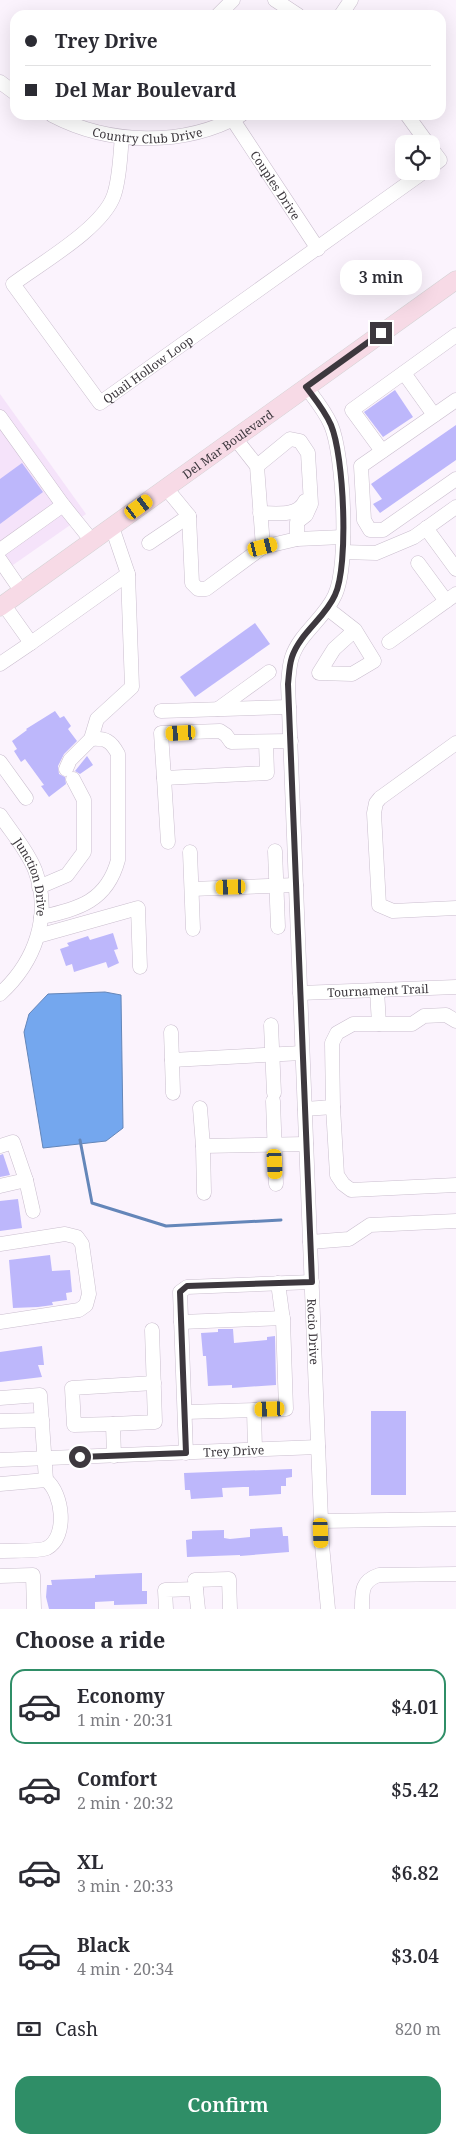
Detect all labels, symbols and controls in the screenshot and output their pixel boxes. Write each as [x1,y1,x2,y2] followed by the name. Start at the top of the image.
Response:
[55,28,158,54] text: Trey Drive
[55,77,236,103] text: Del Mar Boulevard
[91,123,204,147] street label: Country Club Drive
[395,135,440,180] map controls
[395,135,440,180] button: locate
[247,147,305,223] street label: Couples Drive
[340,260,422,296] callout: 3 min
[359,266,403,288] text: 3 min
[370,322,392,344] route end
[99,331,196,407] street label: Quail Hollow Loop
[179,405,277,482] street label: Del Mar Boulevard
[122,492,155,522] car
[246,536,279,558] car
[165,725,196,741] car
[10,833,50,917] street label: Junction Drive
[215,879,246,895] car
[327,980,429,1000] street label: Tournament Trail
[266,1149,283,1179] car
[304,1298,323,1365] street label: Rocio Drive
[254,1401,285,1417] car
[203,1441,265,1460] street label: Trey Drive
[69,1446,91,1468] route start
[312,1518,329,1548] car
[15,1624,165,1654] text: Choose a ride
[77,1683,165,1709] text: Economy
[17,1684,62,1729] icon: car
[391,1694,439,1720] text: $4.01
[77,1709,173,1731] text: 1 min · 20:31
[77,1766,157,1792] text: Comfort
[17,1767,62,1812] icon: car
[391,1777,439,1803] text: $5.42
[77,1792,173,1814] text: 2 min · 20:32
[77,1849,103,1875] text: XL
[17,1850,62,1895] icon: car
[391,1860,439,1886] text: $6.82
[77,1875,173,1897] text: 3 min · 20:33
[77,1932,130,1958] text: Black
[17,1933,62,1978] icon: car
[391,1943,439,1969] text: $3.04
[77,1958,173,1980] text: 4 min · 20:34
[15,2015,43,2043] icon: cash
[55,2016,98,2042] text: Cash
[395,2018,441,2040] text: 820 m
[15,2076,441,2134] button: Confirm

